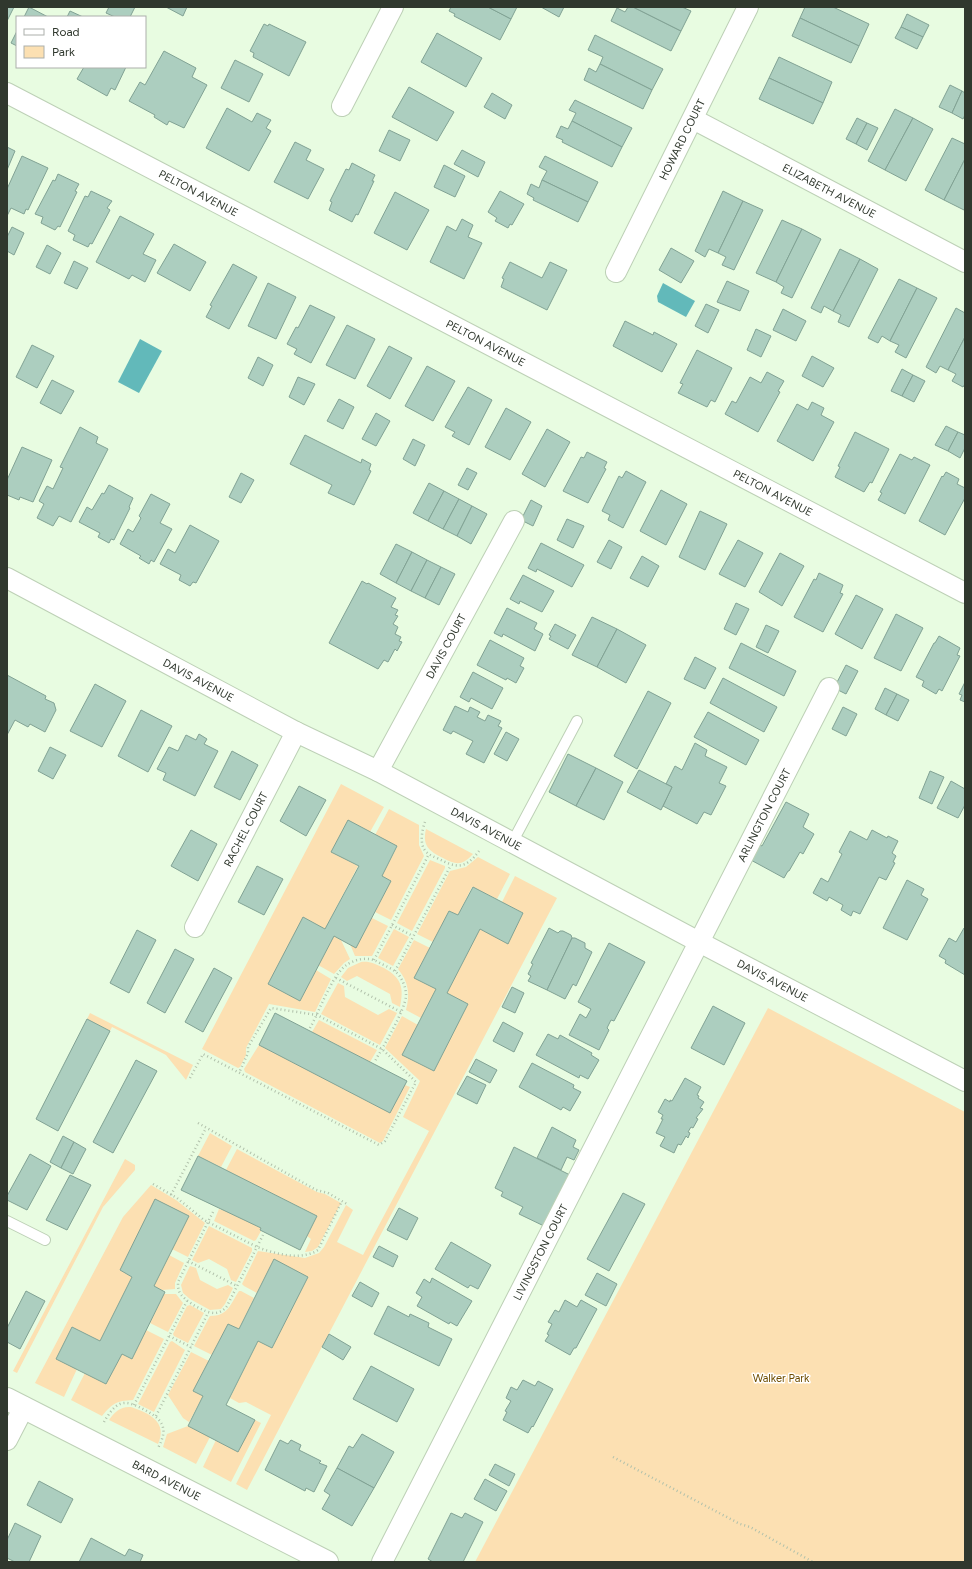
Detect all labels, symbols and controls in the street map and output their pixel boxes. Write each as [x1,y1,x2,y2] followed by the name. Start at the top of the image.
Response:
[16,16,146,68] legend
[52,25,80,39] text: Road
[52,45,75,59] text: Park
[656,97,708,182] street label: HOWARD COURT
[780,161,878,221] street label: ELIZABETH AVENUE
[157,167,240,219] street label: PELTON AVENUE
[444,317,528,369] street label: PELTON AVENUE
[731,467,815,519] street label: PELTON AVENUE
[423,612,469,681] street label: DAVIS COURT
[161,656,236,704] street label: DAVIS AVENUE
[735,766,793,864] street label: ARLINGTON COURT
[221,790,270,869] street label: RACHEL COURT
[449,804,524,853] street label: DAVIS AVENUE
[735,956,810,1004] street label: DAVIS AVENUE
[511,1202,570,1302] street label: LIVINGSTON COURT
[753,1372,810,1385] park label: Walker Park
[130,1457,203,1503] street label: BARD AVENUE

